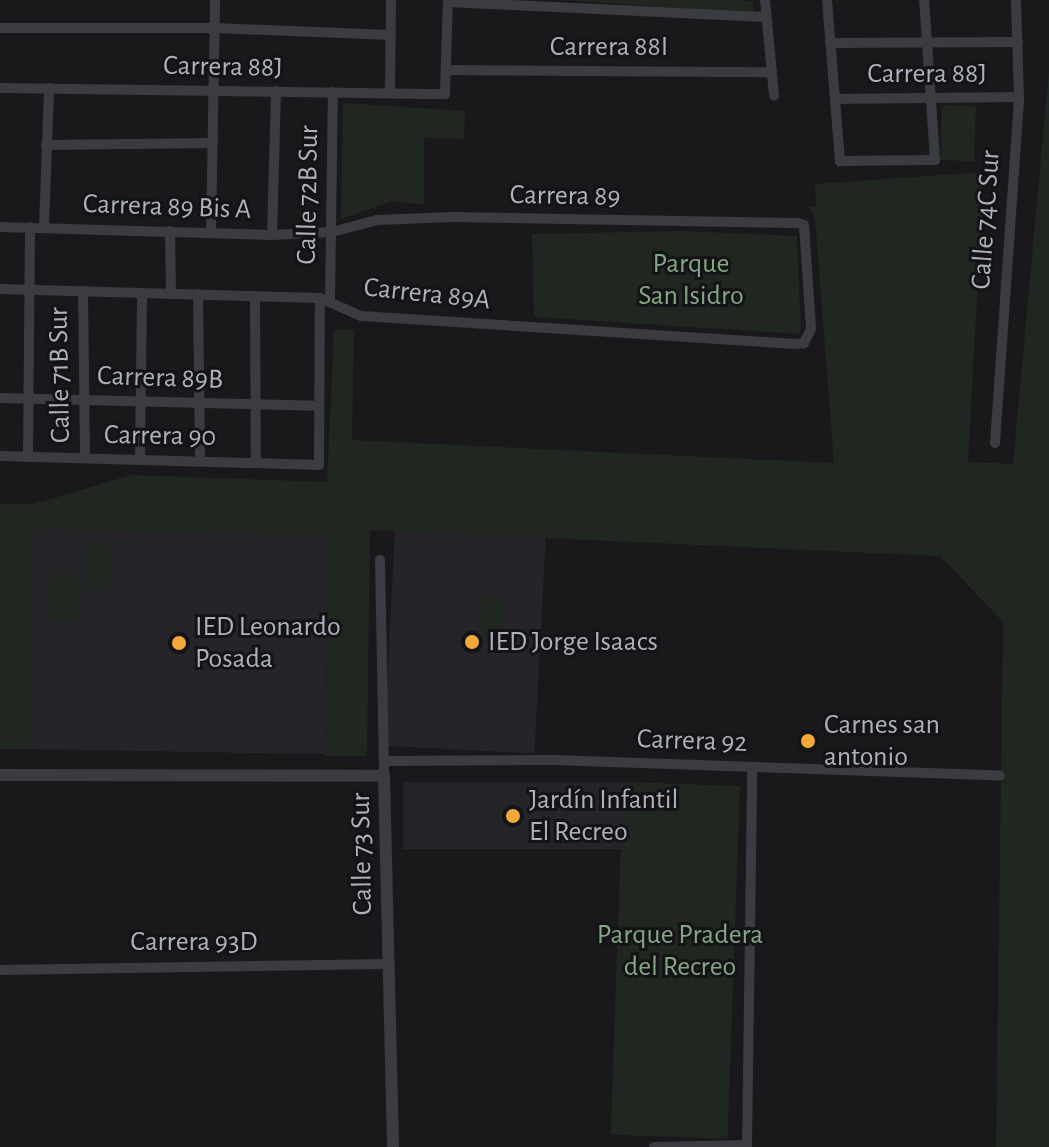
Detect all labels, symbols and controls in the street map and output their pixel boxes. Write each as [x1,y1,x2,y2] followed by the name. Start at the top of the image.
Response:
[550,30,668,64] street label: Carrera 88I
[163,49,283,85] street label: Carrera 88J
[867,57,987,91] street label: Carrera 88J
[290,125,326,265] street label: Calle 72B Sur
[964,149,1008,291] street label: Calle 74C Sur
[509,178,621,214] street label: Carrera 89
[82,187,252,227] street label: Carrera 89 Bis A
[638,247,744,313] park label: Parque San Isidro
[362,271,492,317] street label: Carrera 89A
[42,307,78,443] street label: Calle 71B Sur
[96,359,224,397] street label: Carrera 89B
[103,418,217,454] street label: Carrera 90
[195,610,341,676] place label: IED Leonardo Posada
[488,625,658,659] place label: IED Jorge Isaacs
[463,633,481,651] marker: IED Jorge Isaacs
[170,634,188,652] marker: IED Leonardo Posada
[824,708,940,774] place label: Carnes san antonio
[636,722,748,760] street label: Carrera 92
[799,732,817,750] marker: Carnes san antonio
[529,783,678,849] place label: Jardín Infantil El Recreo
[344,792,380,916] street label: Calle 73 Sur
[504,807,522,825] marker: Jardín Infantil El Recreo
[597,918,763,984] park label: Parque Pradera del Recreo
[130,925,258,959] street label: Carrera 93D

